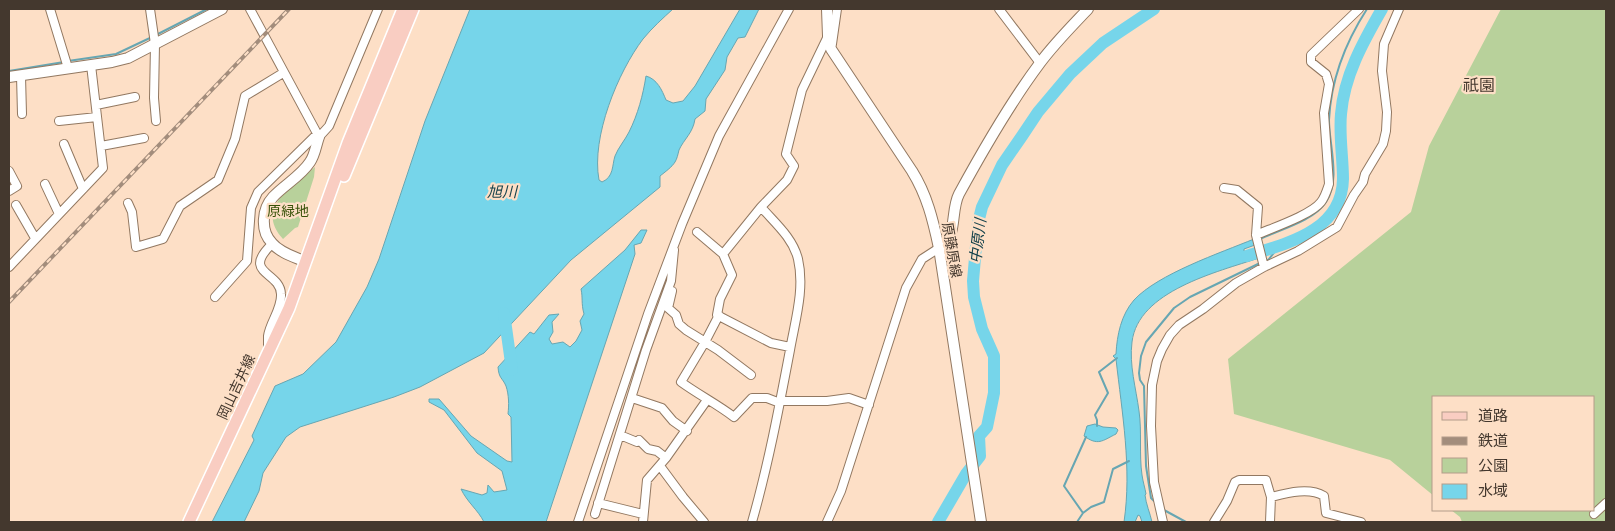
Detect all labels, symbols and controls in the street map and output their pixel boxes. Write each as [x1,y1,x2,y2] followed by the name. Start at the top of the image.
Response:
[1463,77,1495,94] district label: 祇園
[487,183,519,200] water label: 旭川
[267,203,309,219] park label: 原緑地
[966,216,989,264] water label: 中原川
[939,221,965,279] street label: 原藤原線
[214,352,258,422] street label: 岡山吉井線
[1432,396,1595,511] legend
[1478,407,1508,424] text: 道路
[1478,432,1508,449] text: 鉄道
[1478,457,1508,474] text: 公園
[1478,482,1508,499] text: 水域

